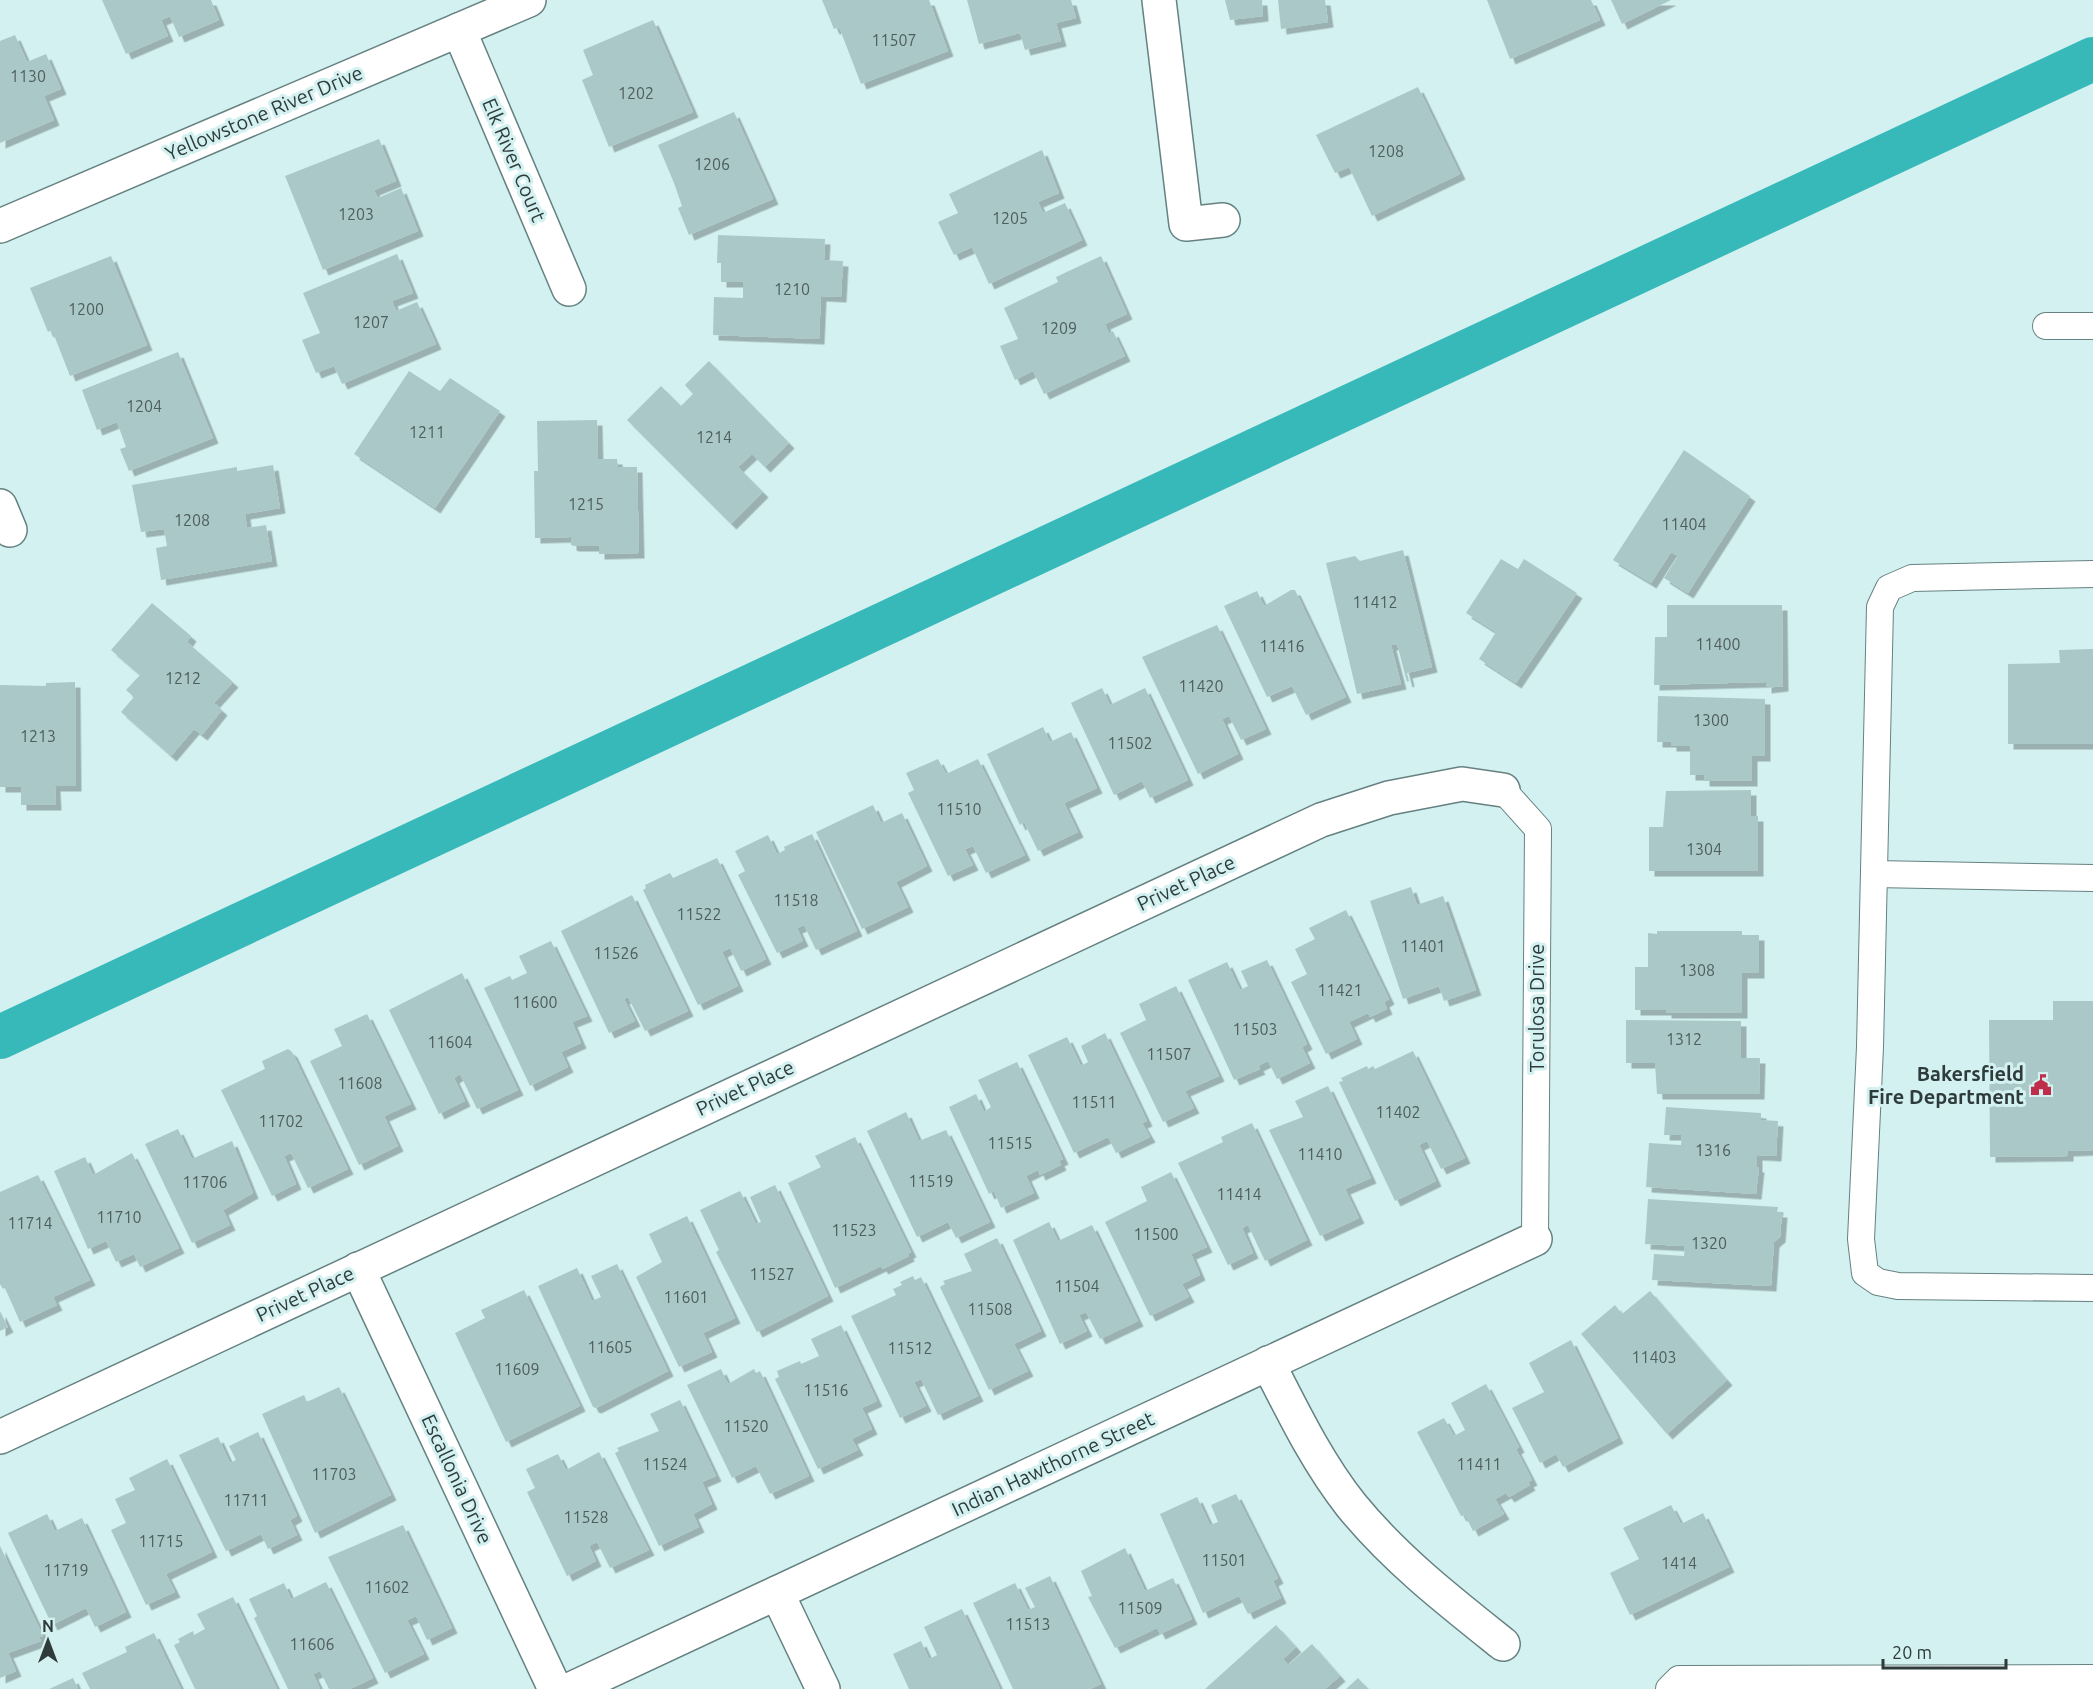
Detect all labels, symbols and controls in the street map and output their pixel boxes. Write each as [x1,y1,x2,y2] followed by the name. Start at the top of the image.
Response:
[871,31,917,49] house number: 11507
[162,61,366,165] street label: Yellowstone River Drive
[10,67,46,85] house number: 1130
[618,84,654,102] house number: 1202
[478,94,551,225] street label: Elk River Court
[1368,142,1404,160] house number: 1208
[694,155,730,173] house number: 1206
[338,205,374,223] house number: 1203
[992,209,1028,227] house number: 1205
[774,280,810,298] house number: 1210
[68,300,104,318] house number: 1200
[353,313,389,331] house number: 1207
[1041,319,1077,337] house number: 1209
[126,397,162,415] house number: 1204
[409,423,445,441] house number: 1211
[696,428,732,446] house number: 1214
[568,495,604,513] house number: 1215
[174,511,210,529] house number: 1208
[1661,515,1707,533] house number: 11404
[1352,593,1398,611] house number: 11412
[1695,635,1741,653] house number: 11400
[1259,637,1305,655] house number: 11416
[165,669,201,687] house number: 1212
[1178,677,1224,695] house number: 11420
[1693,711,1729,729] house number: 1300
[20,727,56,745] house number: 1213
[1107,734,1153,752] house number: 11502
[936,800,982,818] house number: 11510
[1686,840,1722,858] house number: 1304
[1133,850,1238,915] street label: Privet Place
[773,891,819,909] house number: 11518
[676,905,722,923] house number: 11522
[1400,937,1446,955] house number: 11401
[593,944,639,962] house number: 11526
[1525,944,1548,1072] street label: Torulosa Drive
[1679,961,1715,979] house number: 1308
[1317,981,1363,999] house number: 11421
[512,993,558,1011] house number: 11600
[1232,1020,1278,1038] house number: 11503
[1666,1030,1702,1048] house number: 1312
[427,1033,473,1051] house number: 11604
[1146,1045,1192,1063] house number: 11507
[692,1055,797,1120] street label: Privet Place
[1868,1062,2024,1108] place label: Bakersfield Fire Department
[2029,1073,2053,1097] public building icon: Bakersfield Fire Department
[337,1074,383,1092] house number: 11608
[1071,1093,1117,1111] house number: 11511
[1375,1103,1421,1121] house number: 11402
[258,1112,304,1130] house number: 11702
[987,1134,1033,1152] house number: 11515
[1695,1141,1731,1159] house number: 1316
[1297,1145,1343,1163] house number: 11410
[908,1172,954,1190] house number: 11519
[182,1173,228,1191] house number: 11706
[1216,1185,1262,1203] house number: 11414
[96,1208,142,1226] house number: 11710
[7,1214,53,1232] house number: 11714
[831,1221,877,1239] house number: 11523
[1133,1225,1179,1243] house number: 11500
[1691,1234,1727,1252] house number: 1320
[252,1261,357,1326] street label: Privet Place
[749,1265,795,1283] house number: 11527
[1054,1277,1100,1295] house number: 11504
[663,1288,709,1306] house number: 11601
[967,1300,1013,1318] house number: 11508
[587,1338,633,1356] house number: 11605
[887,1339,933,1357] house number: 11512
[1631,1348,1677,1366] house number: 11403
[494,1360,540,1378] house number: 11609
[803,1381,849,1399] house number: 11516
[948,1406,1158,1521] street label: Indian Hawthorne Street
[417,1410,497,1547] street label: Escallonia Drive
[723,1417,769,1435] house number: 11520
[642,1455,688,1473] house number: 11524
[1456,1455,1502,1473] house number: 11411
[311,1465,357,1483] house number: 11703
[223,1491,269,1509] house number: 11711
[563,1508,609,1526] house number: 11528
[138,1532,184,1550] house number: 11715
[1201,1551,1247,1569] house number: 11501
[1661,1554,1697,1572] house number: 1414
[43,1561,89,1579] house number: 11719
[364,1578,410,1596] house number: 11602
[1117,1599,1163,1617] house number: 11509
[18,1611,78,1671] north arrow
[1005,1615,1051,1633] house number: 11513
[42,1617,54,1635] text: N
[1883,1632,2006,1670] scale bar
[289,1635,335,1653] house number: 11606
[1892,1642,1932,1662] text: 20 m

